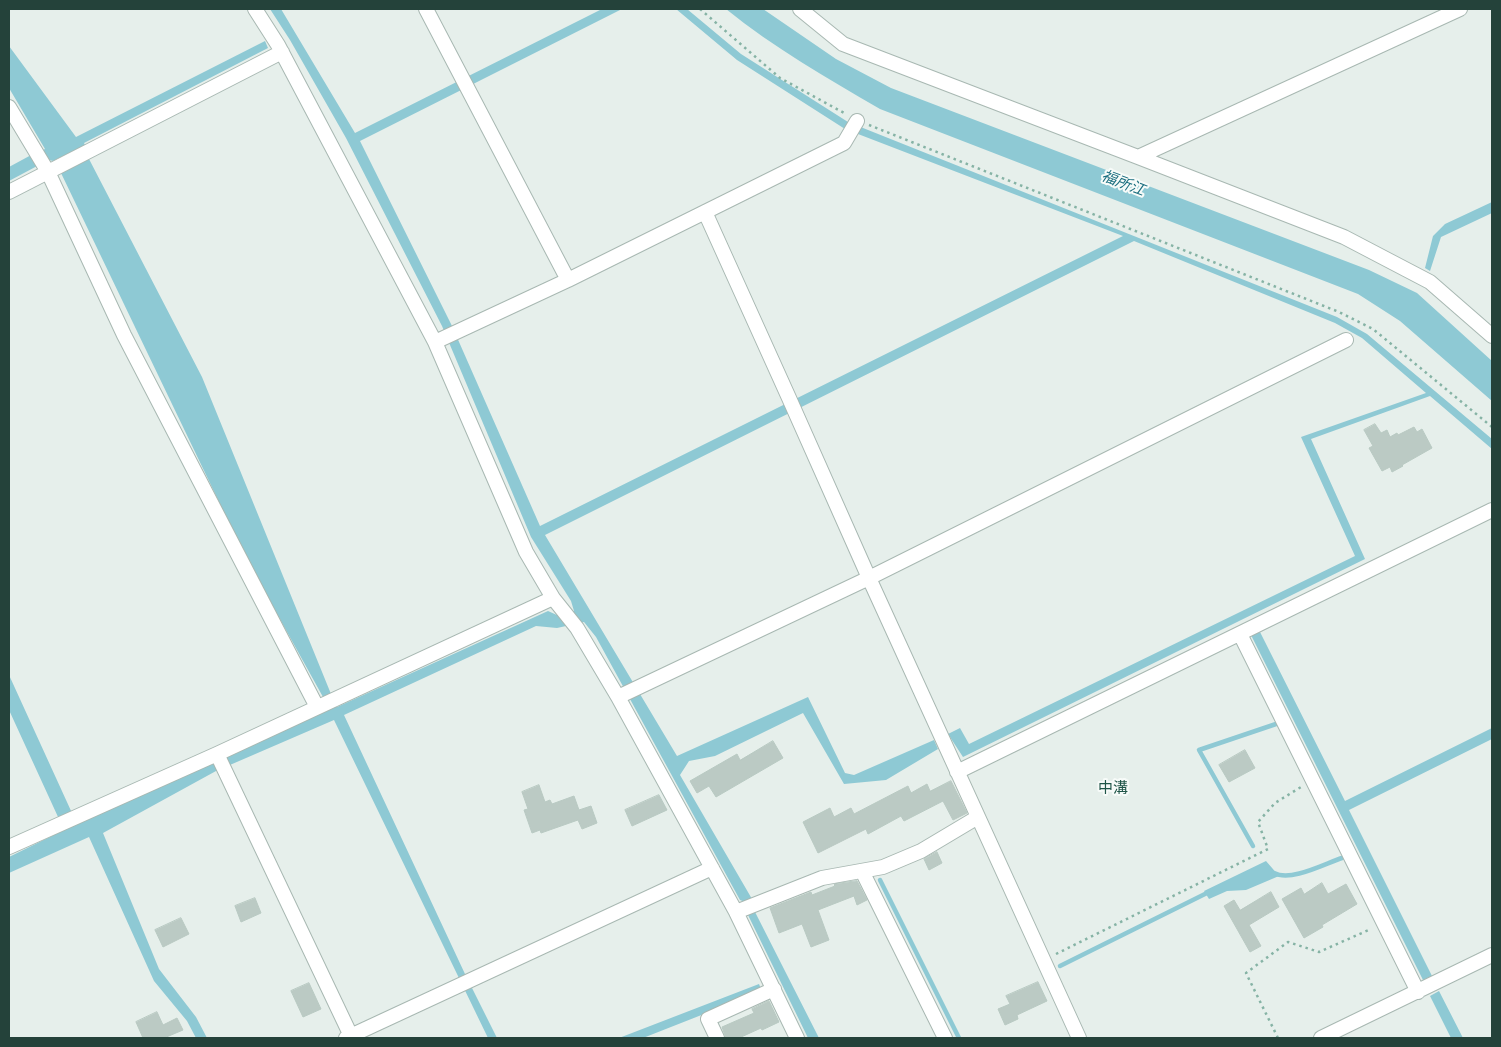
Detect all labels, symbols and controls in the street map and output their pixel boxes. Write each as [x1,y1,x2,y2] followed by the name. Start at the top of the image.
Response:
[1099,168,1147,200] water label: 福所江
[1098,780,1128,798] district label: 中溝

